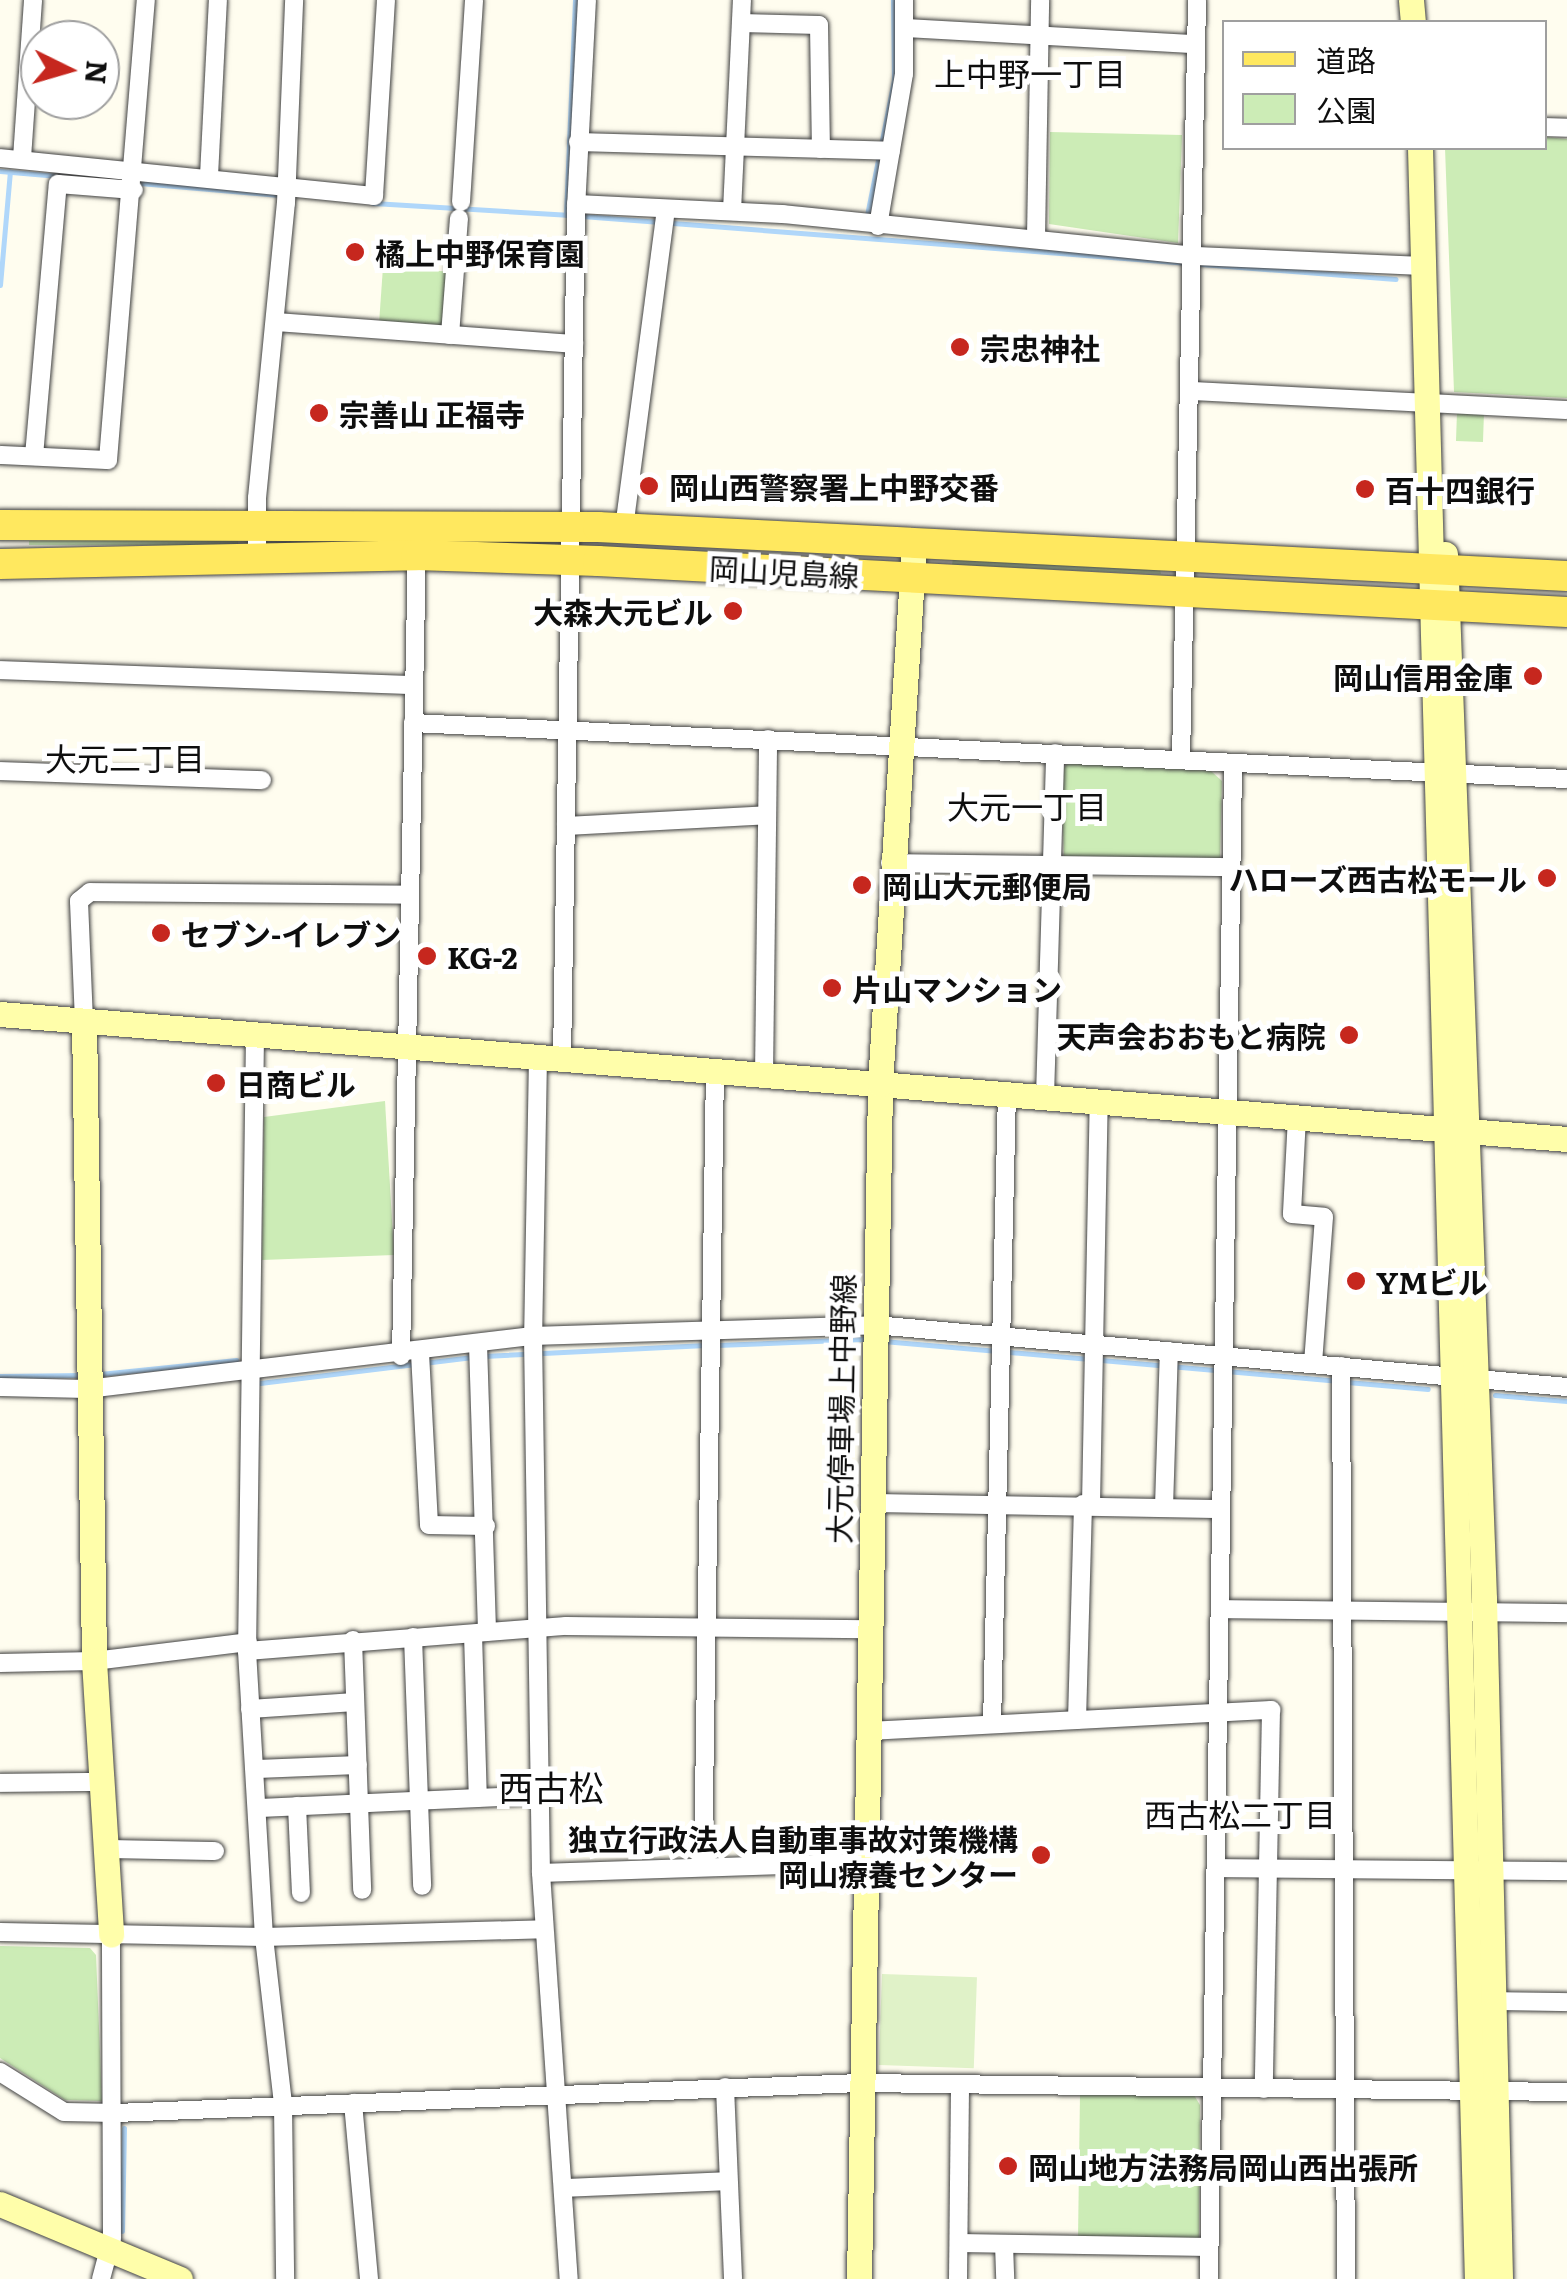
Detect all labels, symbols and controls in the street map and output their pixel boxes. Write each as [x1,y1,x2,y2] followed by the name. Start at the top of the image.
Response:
[20,20,120,120] north arrow
[1222,20,1547,150] legend
[1316,37,1376,81] text: 道路
[934,53,1126,91] district label: 上中野一丁目
[76,59,120,86] text: N
[1316,87,1376,131] text: 公園
[375,234,585,270] place label: 橘上中野保育園
[344,241,366,263] marker: 橘上中野保育園
[980,329,1100,365] place label: 宗忠神社
[949,336,971,358] marker: 宗忠神社
[339,395,525,431] place label: 宗善山 正福寺
[308,402,330,424] marker: 宗善山 正福寺
[669,468,999,504] place label: 岡山西警察署上中野交番
[1385,471,1535,507] place label: 百十四銀行
[638,475,660,497] marker: 岡山西警察署上中野交番
[1354,478,1376,500] marker: 百十四銀行
[708,549,860,593] street label: 岡山児島線
[533,593,713,629] place label: 大森大元ビル
[722,600,744,622] marker: 大森大元ビル
[1333,658,1513,694] place label: 岡山信用金庫
[1522,665,1544,687] marker: 岡山信用金庫
[45,738,205,776] district label: 大元二丁目
[947,786,1107,824] district label: 大元一丁目
[1227,860,1527,896] place label: ハローズ西古松モール
[882,867,1092,903] place label: 岡山大元郵便局
[1536,867,1558,889] marker: ハローズ西古松モール
[851,874,873,896] marker: 岡山大元郵便局
[181,915,401,951] place label: セブン-イレブン
[150,922,172,944] marker: セブン-イレブン
[447,938,518,974] place label: KG-2
[416,945,438,967] marker: KG-2
[852,970,1062,1006] place label: 片山マンション
[821,977,843,999] marker: 片山マンション
[1056,1017,1326,1053] place label: 天声会おおもと病院
[1336,1022,1362,1048] marker: 天声会おおもと病院
[236,1065,356,1101] place label: 日商ビル
[205,1072,227,1094] marker: 日商ビル
[1376,1263,1488,1299] place label: YMビル
[1345,1270,1367,1292] marker: YMビル
[820,1274,860,1544] street label: 大元停車場上中野線
[499,1765,603,1807] district label: 西古松
[1144,1794,1336,1832] district label: 西古松二丁目
[568,1820,1018,1890] place label: 独立行政法人自動車事故対策機構 岡山療養センター
[1028,1842,1054,1868] marker: 独立行政法人自動車事故対策機構 岡山療養センター
[1028,2148,1418,2184] place label: 岡山地方法務局岡山西出張所
[997,2155,1019,2177] marker: 岡山地方法務局岡山西出張所

